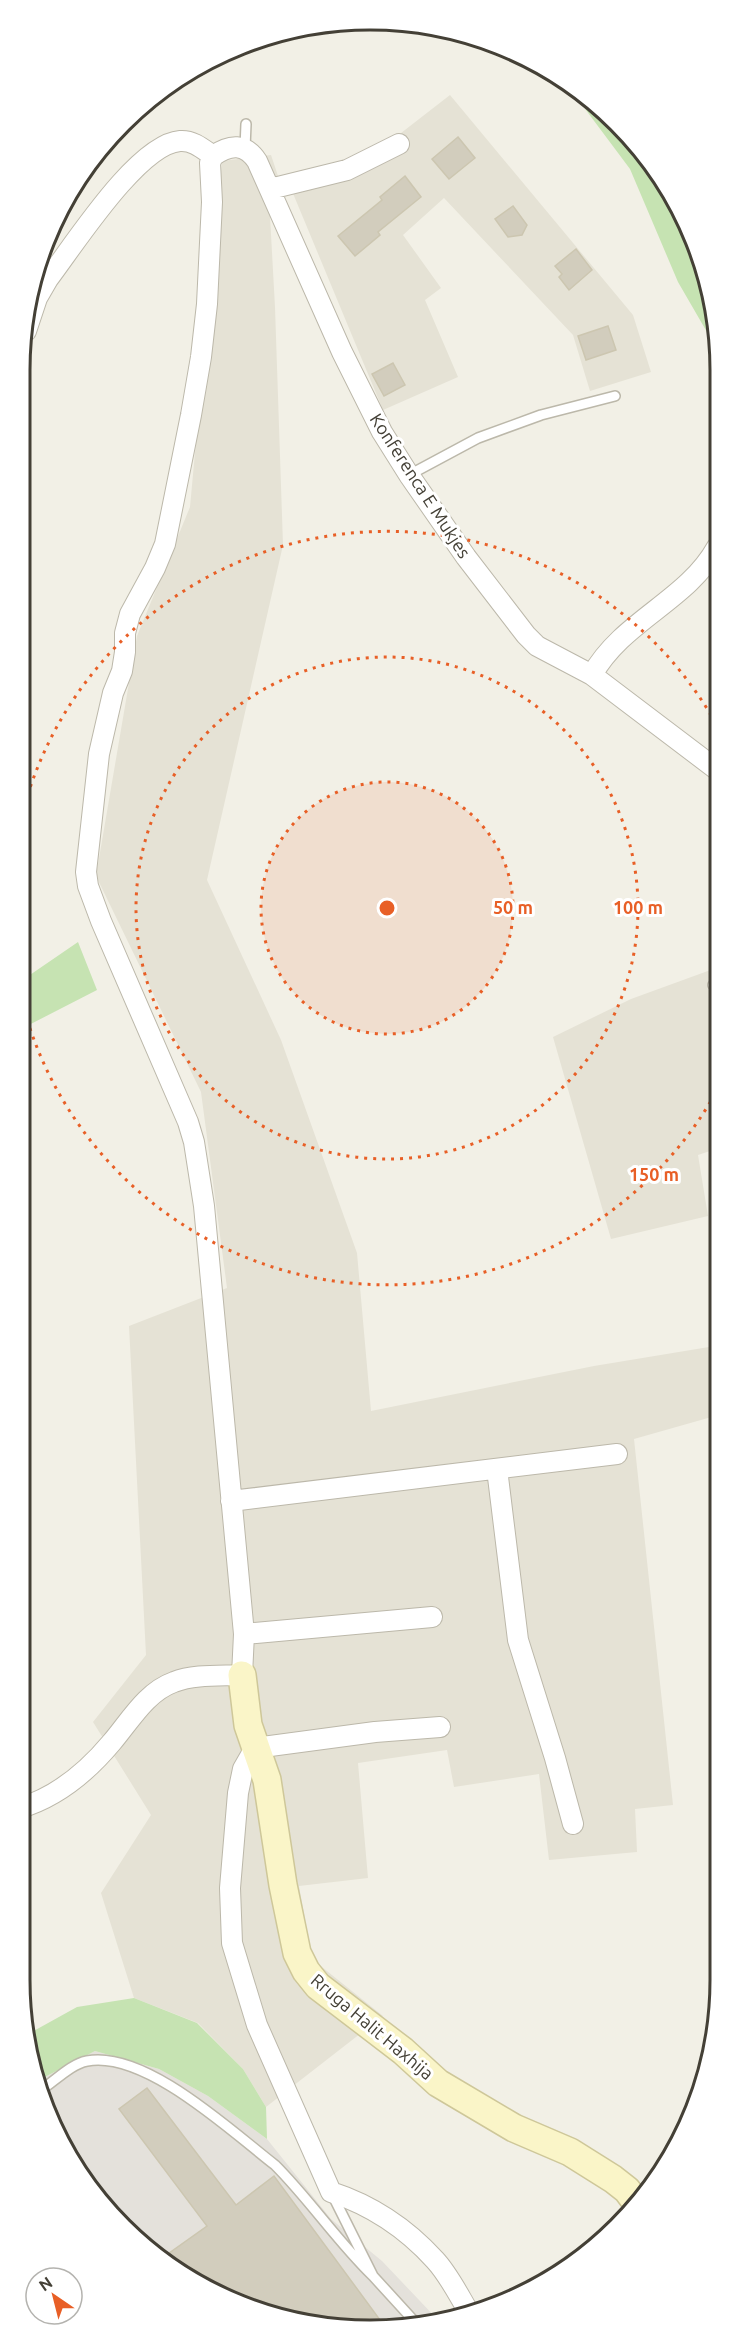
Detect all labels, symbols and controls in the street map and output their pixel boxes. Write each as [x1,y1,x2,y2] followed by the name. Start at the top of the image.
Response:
[367,409,475,562] street label: Konferenca E Mukjes
[493,897,533,917] text: 50 m
[613,897,663,917] text: 100 m
[377,898,397,918] centre of rings
[629,1164,679,1184] text: 150 m
[307,1969,438,2083] street label: Rruga Halit Haxhija
[24,2266,84,2326] north arrow
[35,2273,55,2295] text: N

